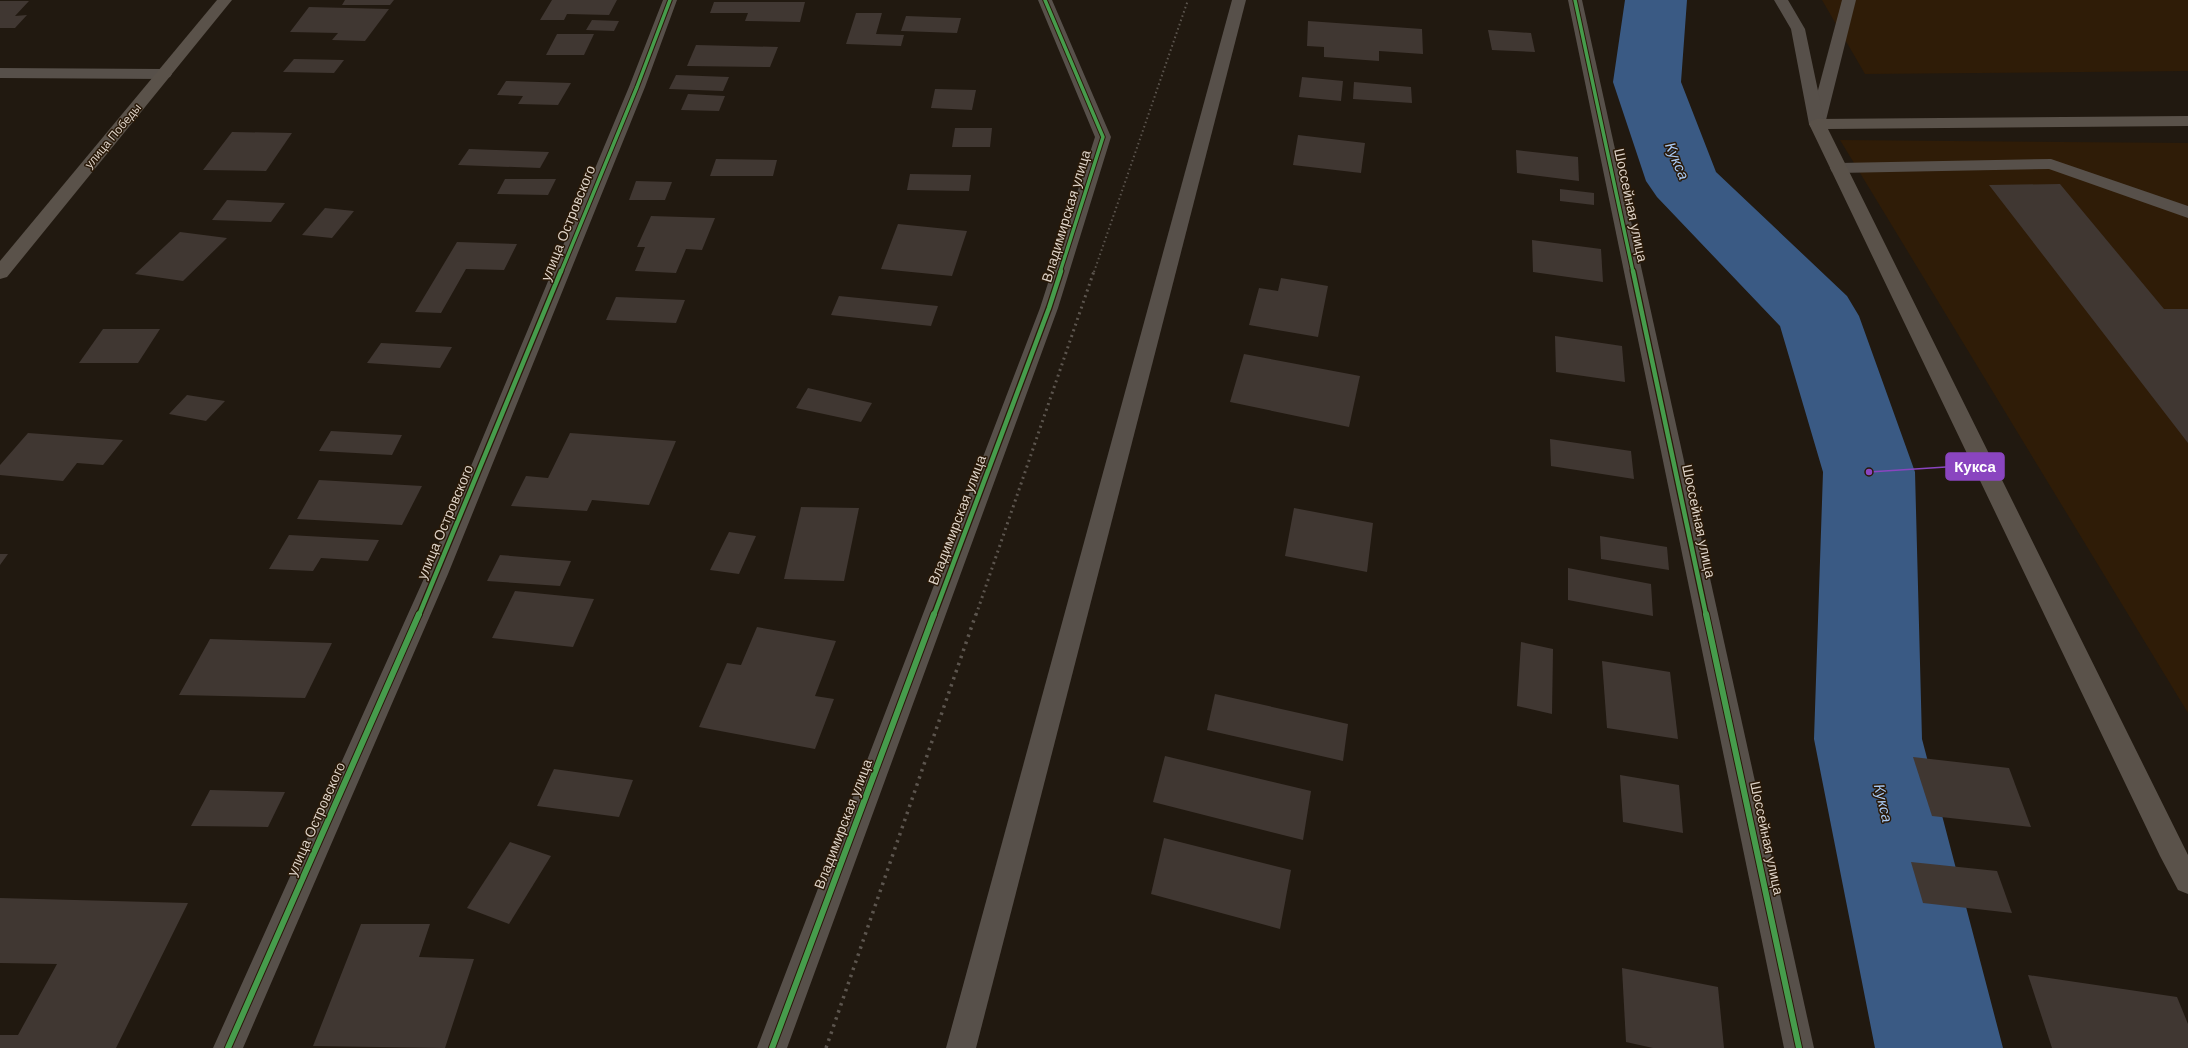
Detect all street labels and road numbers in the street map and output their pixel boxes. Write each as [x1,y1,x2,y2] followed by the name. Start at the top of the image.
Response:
[81,100,145,172] street label: улица Победы
[1037,147,1095,284] street label: Владимирская улица
[1610,147,1652,264] street label: Шоссейная улица
[537,162,599,283] street label: улица Островского
[924,452,990,587] street label: Владимирская улица
[413,462,477,582] street label: улица Островского
[1678,463,1720,580] street label: Шоссейная улица
[810,756,876,891] street label: Владимирская улица
[283,759,349,879] street label: улица Островского
[1746,780,1788,897] street label: Шоссейная улица

